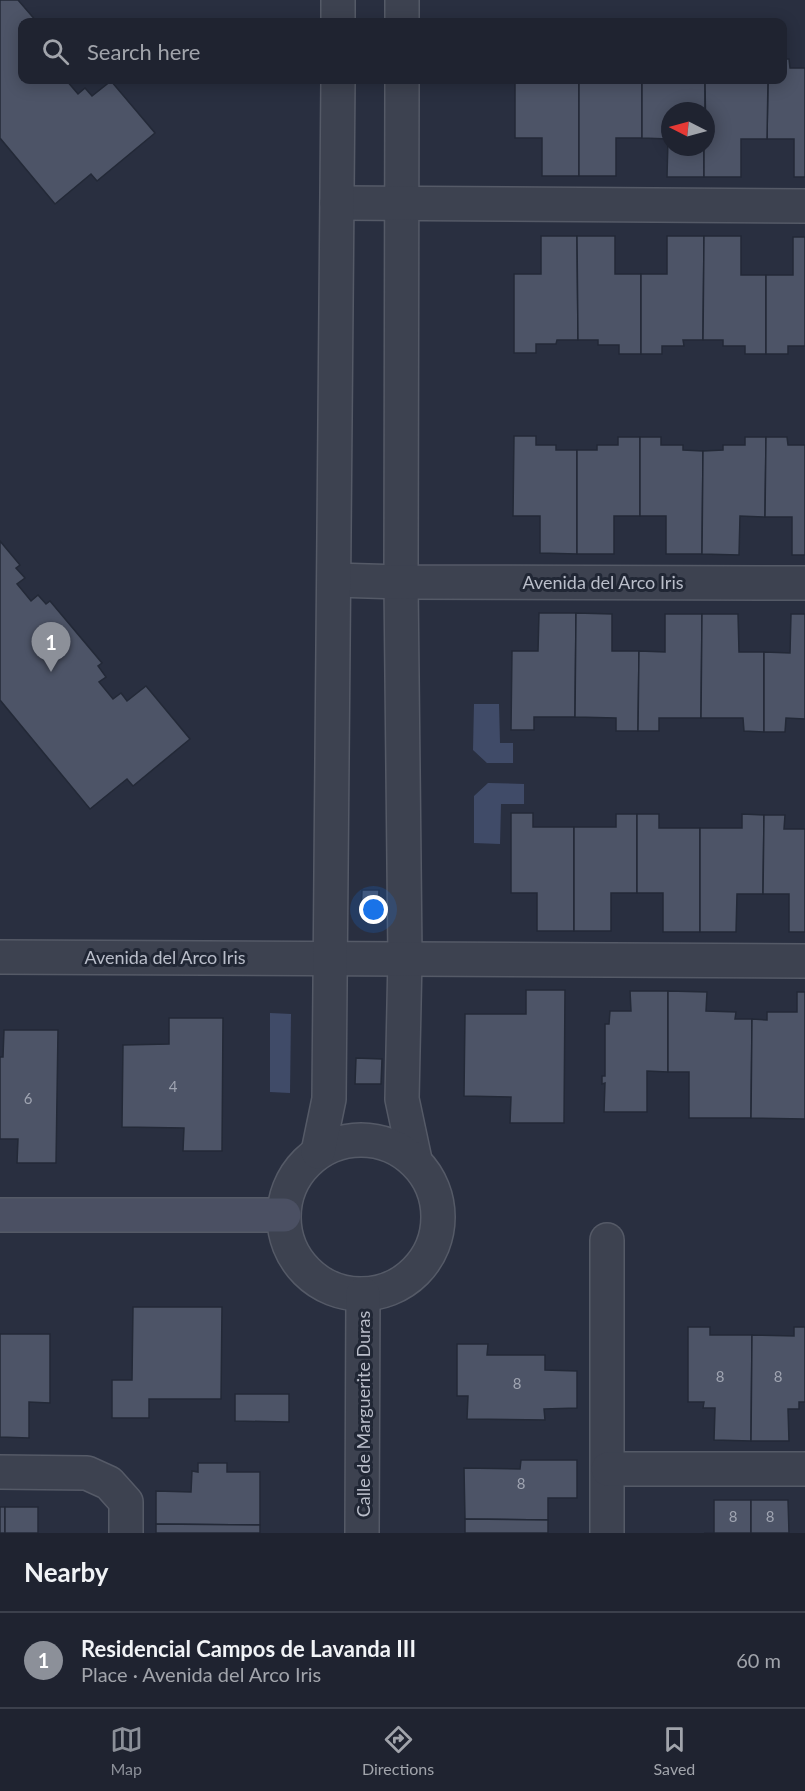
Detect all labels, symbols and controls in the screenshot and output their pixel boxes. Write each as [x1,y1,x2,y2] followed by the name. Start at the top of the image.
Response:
[18,18,787,84] search box
[39,35,72,68] icon: search
[87,38,200,65] text: Search here
[661,102,715,156] north arrow
[523,571,684,593] street label: Avenida del Arco Iris
[32,622,70,672] pin: 1
[359,895,388,924] your location
[85,946,246,968] street label: Avenida del Arco Iris
[169,1077,178,1095] house number: 4
[24,1089,33,1107] house number: 6
[352,1311,374,1517] street label: Calle de Marguerite Duras
[716,1367,724,1385] house number: 8
[774,1367,782,1385] house number: 8
[513,1374,521,1392] house number: 8
[517,1474,525,1492] house number: 8
[729,1507,737,1525] house number: 8
[766,1507,774,1525] house number: 8
[24,1556,109,1588] text: Nearby
[81,1635,416,1662] text: Residencial Campos de Lavanda III
[38,1648,49,1672] text: 1
[736,1648,781,1672] text: 60 m
[81,1662,321,1686] text: Place · Avenida del Arco Iris
[110,1723,143,1778] tab: Map
[362,1723,434,1778] tab: Directions
[654,1723,695,1778] tab: Saved

